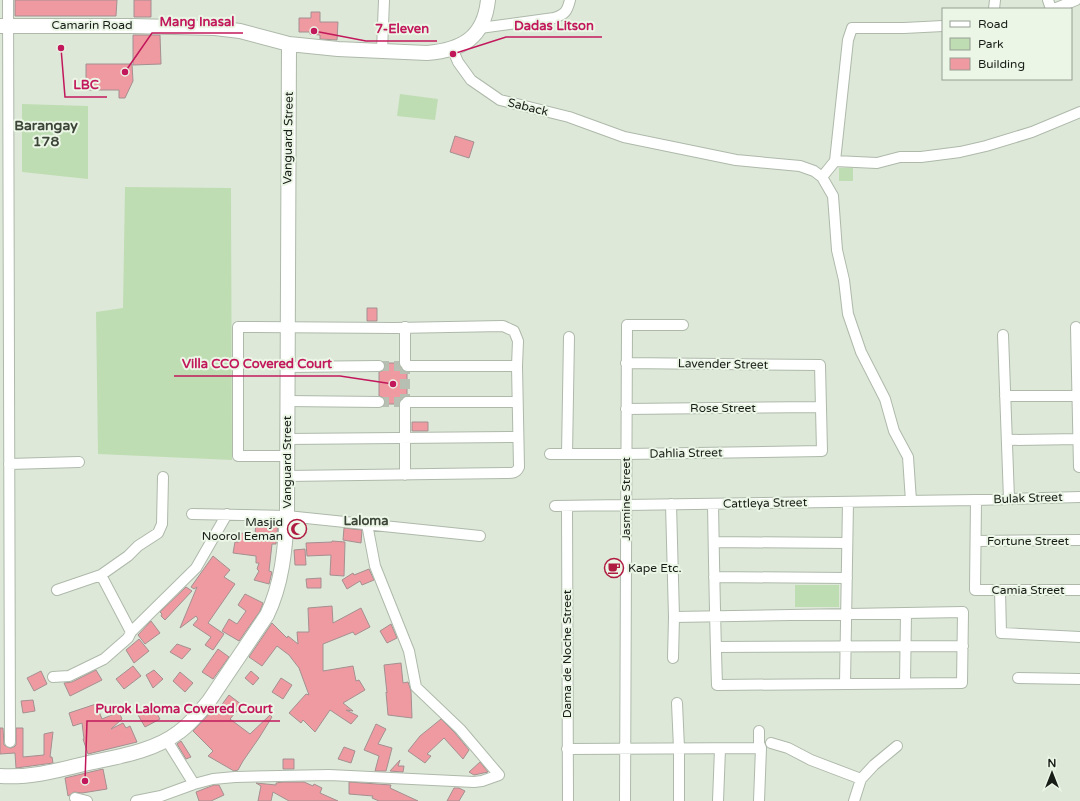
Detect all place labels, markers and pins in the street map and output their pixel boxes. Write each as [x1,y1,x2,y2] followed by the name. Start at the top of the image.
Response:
[152,8,243,33] callout: Mang Inasal
[506,12,602,37] callout: Dadas Litson
[366,16,437,41] callout: 7-Eleven
[65,72,107,97] callout: LBC
[174,351,340,376] callout: Villa CCO Covered Court
[202,515,283,543] place label: Masjid Noorol Eeman
[286,518,308,540] mosque icon: Masjid Noorol Eeman
[603,557,625,579] cafe icon: Kape Etc.
[628,561,682,575] place label: Kape Etc.
[87,696,280,721] callout: Purok Laloma Covered Court

